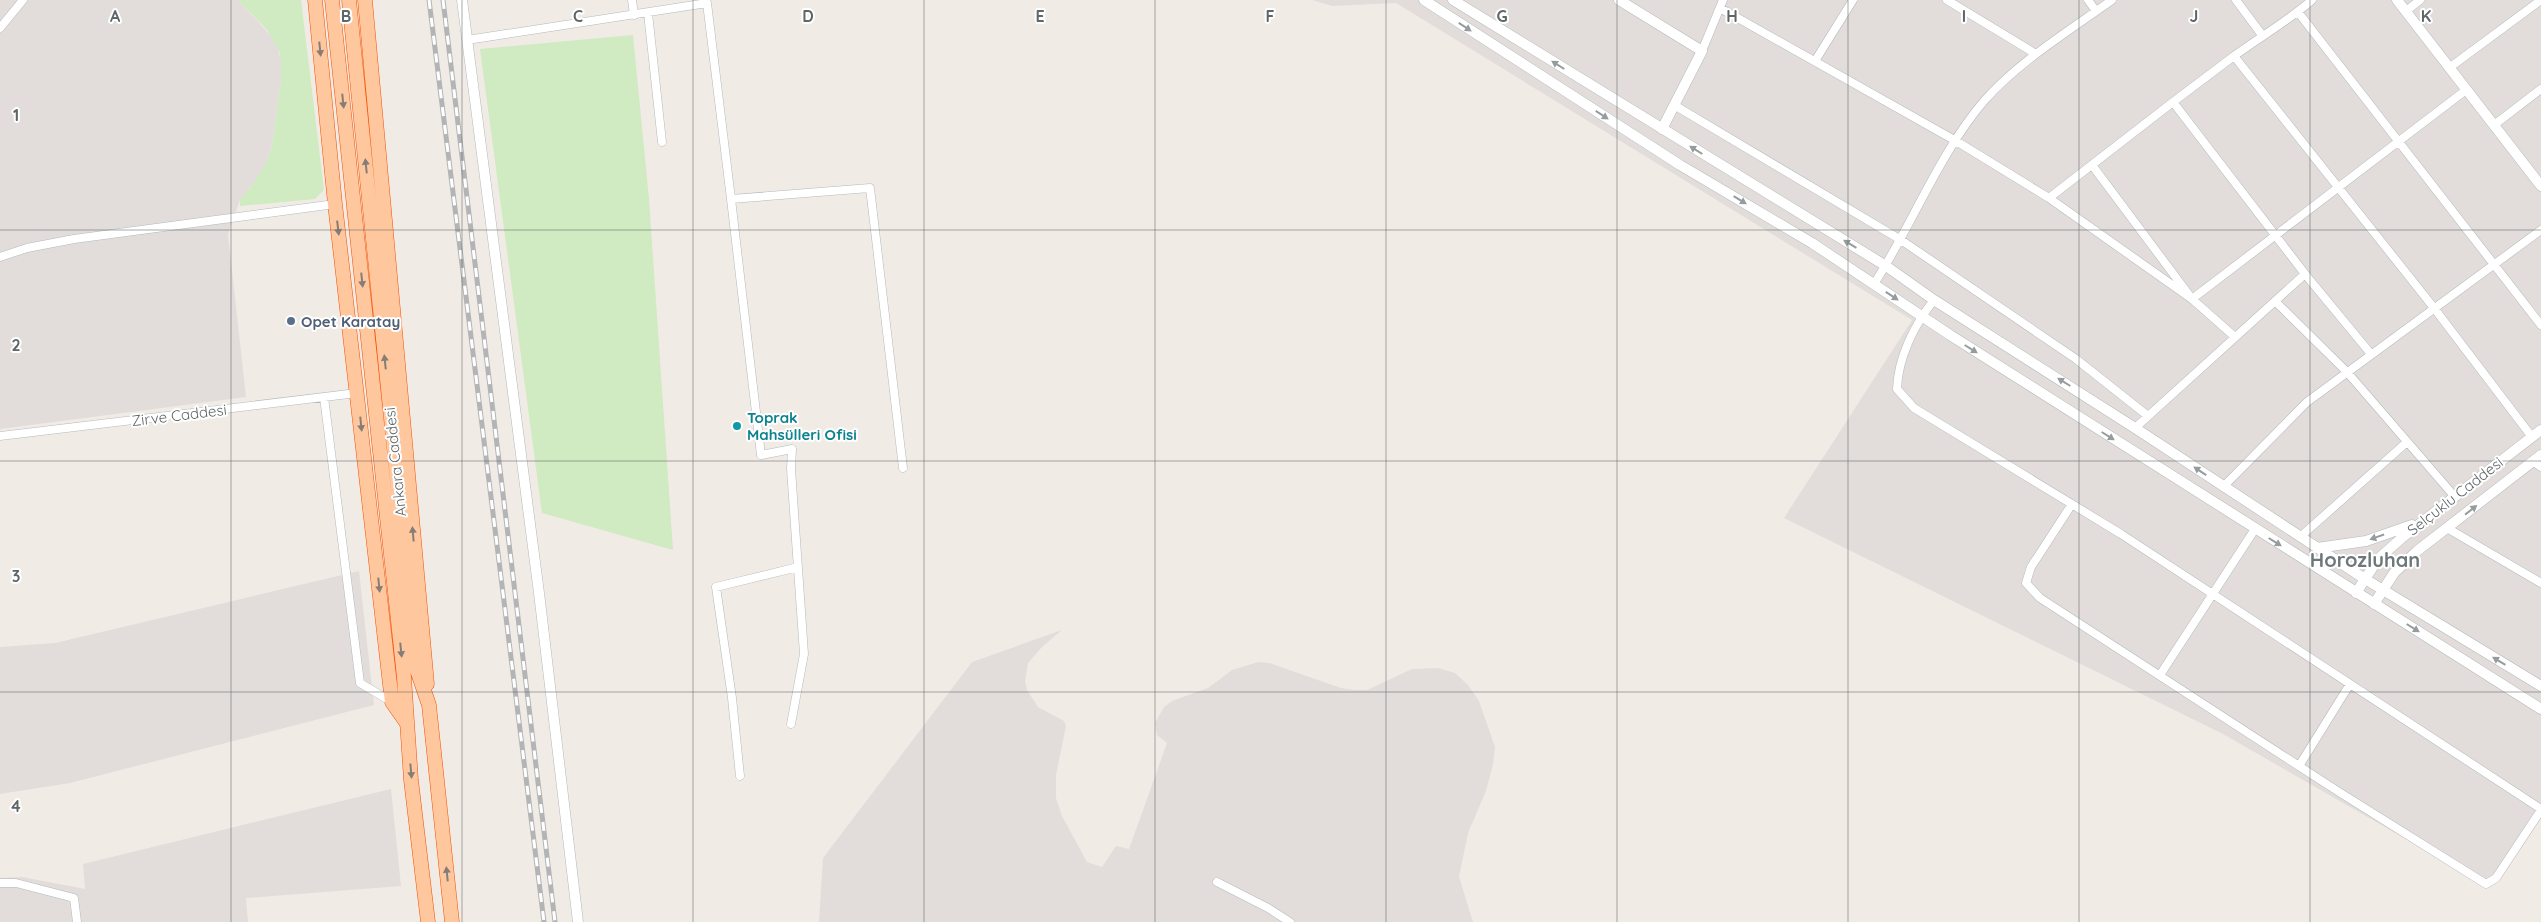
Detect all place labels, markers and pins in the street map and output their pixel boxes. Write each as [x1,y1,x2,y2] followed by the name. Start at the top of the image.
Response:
[301,312,400,331] place label: Opet Karatay
[285,315,297,327] marker: Opet Karatay
[747,408,857,444] place label: Toprak Mahsülleri Ofisi
[731,420,743,432] marker: Toprak Mahsülleri Ofisi

